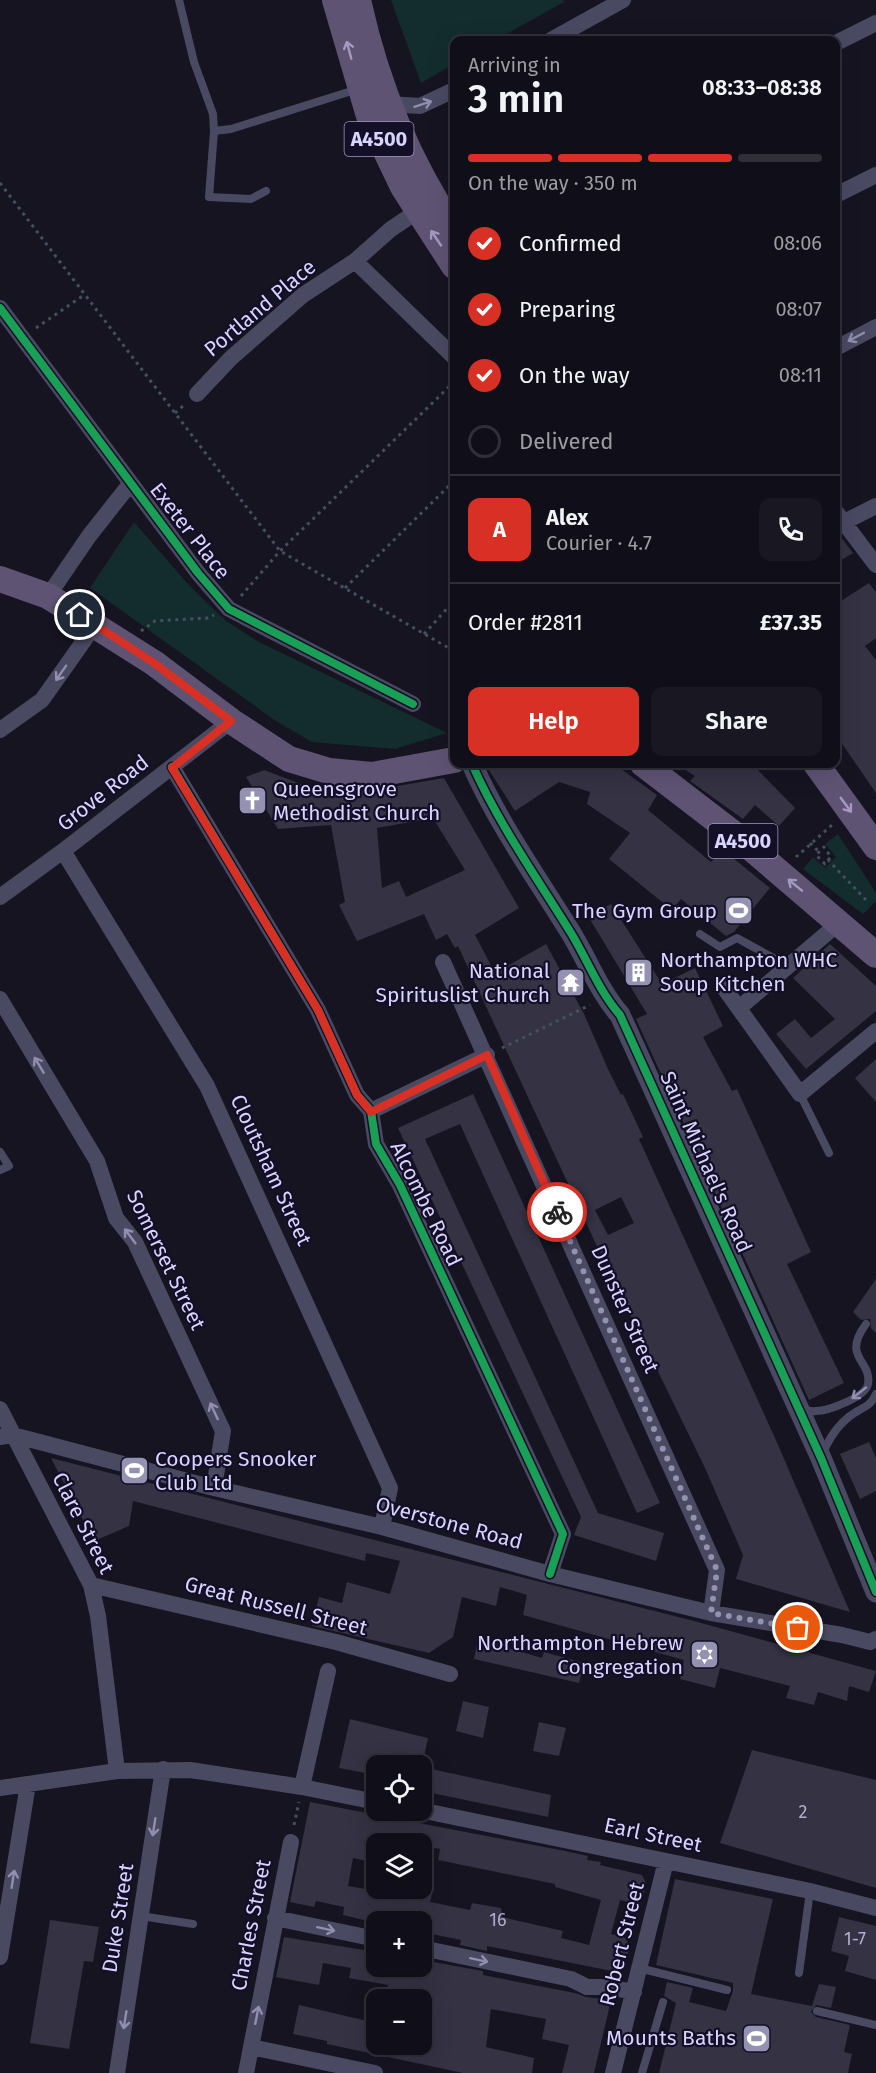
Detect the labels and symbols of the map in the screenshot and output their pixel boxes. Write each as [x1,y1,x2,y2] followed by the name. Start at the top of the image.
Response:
[343,41,354,60] one-way arrow
[413,98,432,109] one-way arrow
[344,122,413,156] road number: A4500
[430,231,442,247] one-way arrow
[199,254,321,362] street label: Portland Place
[847,332,865,343] one-way arrow
[144,477,236,585] street label: Exeter Place
[54,589,105,640] pin
[55,664,67,680] one-way arrow
[52,749,154,837] street label: Grove Road
[273,776,440,826] place label: Queensgrove Methodist Church
[236,785,268,817] church icon: Queensgrove Methodist Church
[840,797,852,813] one-way arrow
[708,824,777,858] road number: A4500
[787,879,803,892] one-way arrow
[722,895,754,927] sports icon: The Gym Group
[572,898,717,924] place label: The Gym Group
[660,947,838,997] place label: Northampton WHC Soup Kitchen
[623,956,655,988] building icon: Northampton WHC Soup Kitchen
[376,958,550,1008] place label: National Spirituslist Church
[555,967,587,999] temple icon: National Spirituslist Church
[33,1057,45,1074] one-way arrow
[654,1067,758,1257] street label: Saint Michael's Road
[225,1090,318,1250] street label: Cloutsham Street
[385,1137,467,1271] street label: Alcombe Road
[527,1182,587,1242] courier
[121,1186,211,1335] street label: Somerset Street
[123,1228,136,1244] one-way arrow
[585,1241,665,1377] street label: Dunster Street
[851,1387,867,1400] one-way arrow
[207,1403,219,1421] one-way arrow
[155,1446,316,1496] place label: Coopers Snooker Club Ltd
[118,1455,150,1487] sports icon: Coopers Snooker Club Ltd
[46,1468,120,1578] street label: Clare Street
[373,1491,525,1555] street label: Overstone Road
[182,1571,370,1641] street label: Great Russell Street
[772,1602,823,1653] pin
[477,1630,683,1680] place label: Northampton Hebrew Congregation
[688,1639,720,1671] synagogue icon: Northampton Hebrew Congregation
[799,1801,808,1823] house number: 2
[602,1812,705,1858] street label: Earl Street
[149,1817,160,1836] one-way arrow
[226,1857,277,1993] street label: Charles Street
[97,1861,140,1975] street label: Duke Street
[8,1870,19,1889] one-way arrow
[594,1879,650,2009] street label: Robert Street
[489,1909,507,1931] house number: 16
[316,1924,335,1935] one-way arrow
[844,1928,866,1950] house number: 1-7
[469,1955,488,1967] one-way arrow
[252,2006,263,2026] one-way arrow
[119,2009,130,2029] one-way arrow
[741,2022,773,2054] sports icon: Mounts Baths
[606,2025,736,2051] place label: Mounts Baths

